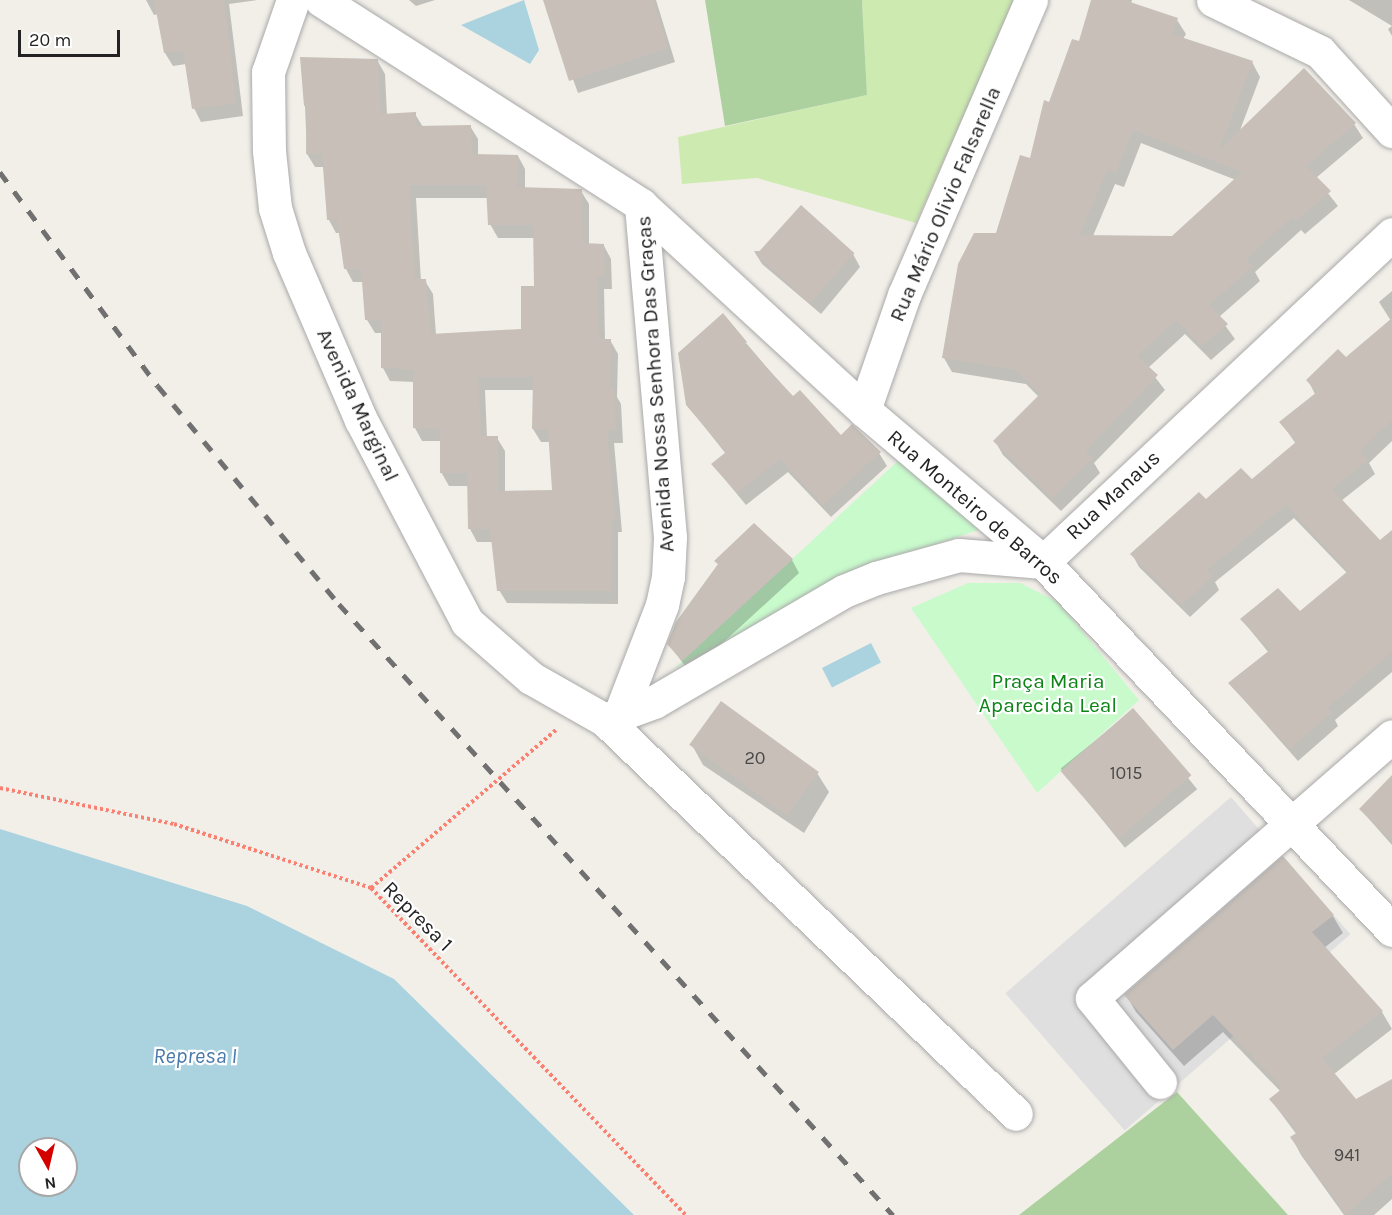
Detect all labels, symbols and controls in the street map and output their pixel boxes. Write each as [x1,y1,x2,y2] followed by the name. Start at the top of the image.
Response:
[21,18,123,56] scale bar
[29,29,71,51] text: 20 m
[884,83,1006,325] street label: Rua Mário Olivio Falsarella
[631,215,679,553] street label: Avenida Nossa Senhora Das Graças
[312,325,404,485] street label: Avenida Marginal
[882,424,1068,590] street label: Rua Monteiro de Barros
[1061,445,1165,545] street label: Rua Manaus
[979,668,1117,718] park label: Praça Maria Aparecida Leal
[744,747,766,769] house number: 20
[1110,762,1142,784] house number: 1015
[378,876,458,956] street label: Represa 1
[153,1044,237,1070] water label: Represa I
[18,1137,78,1197] north arrow
[1334,1144,1360,1166] house number: 941
[43,1173,57,1194] text: N

